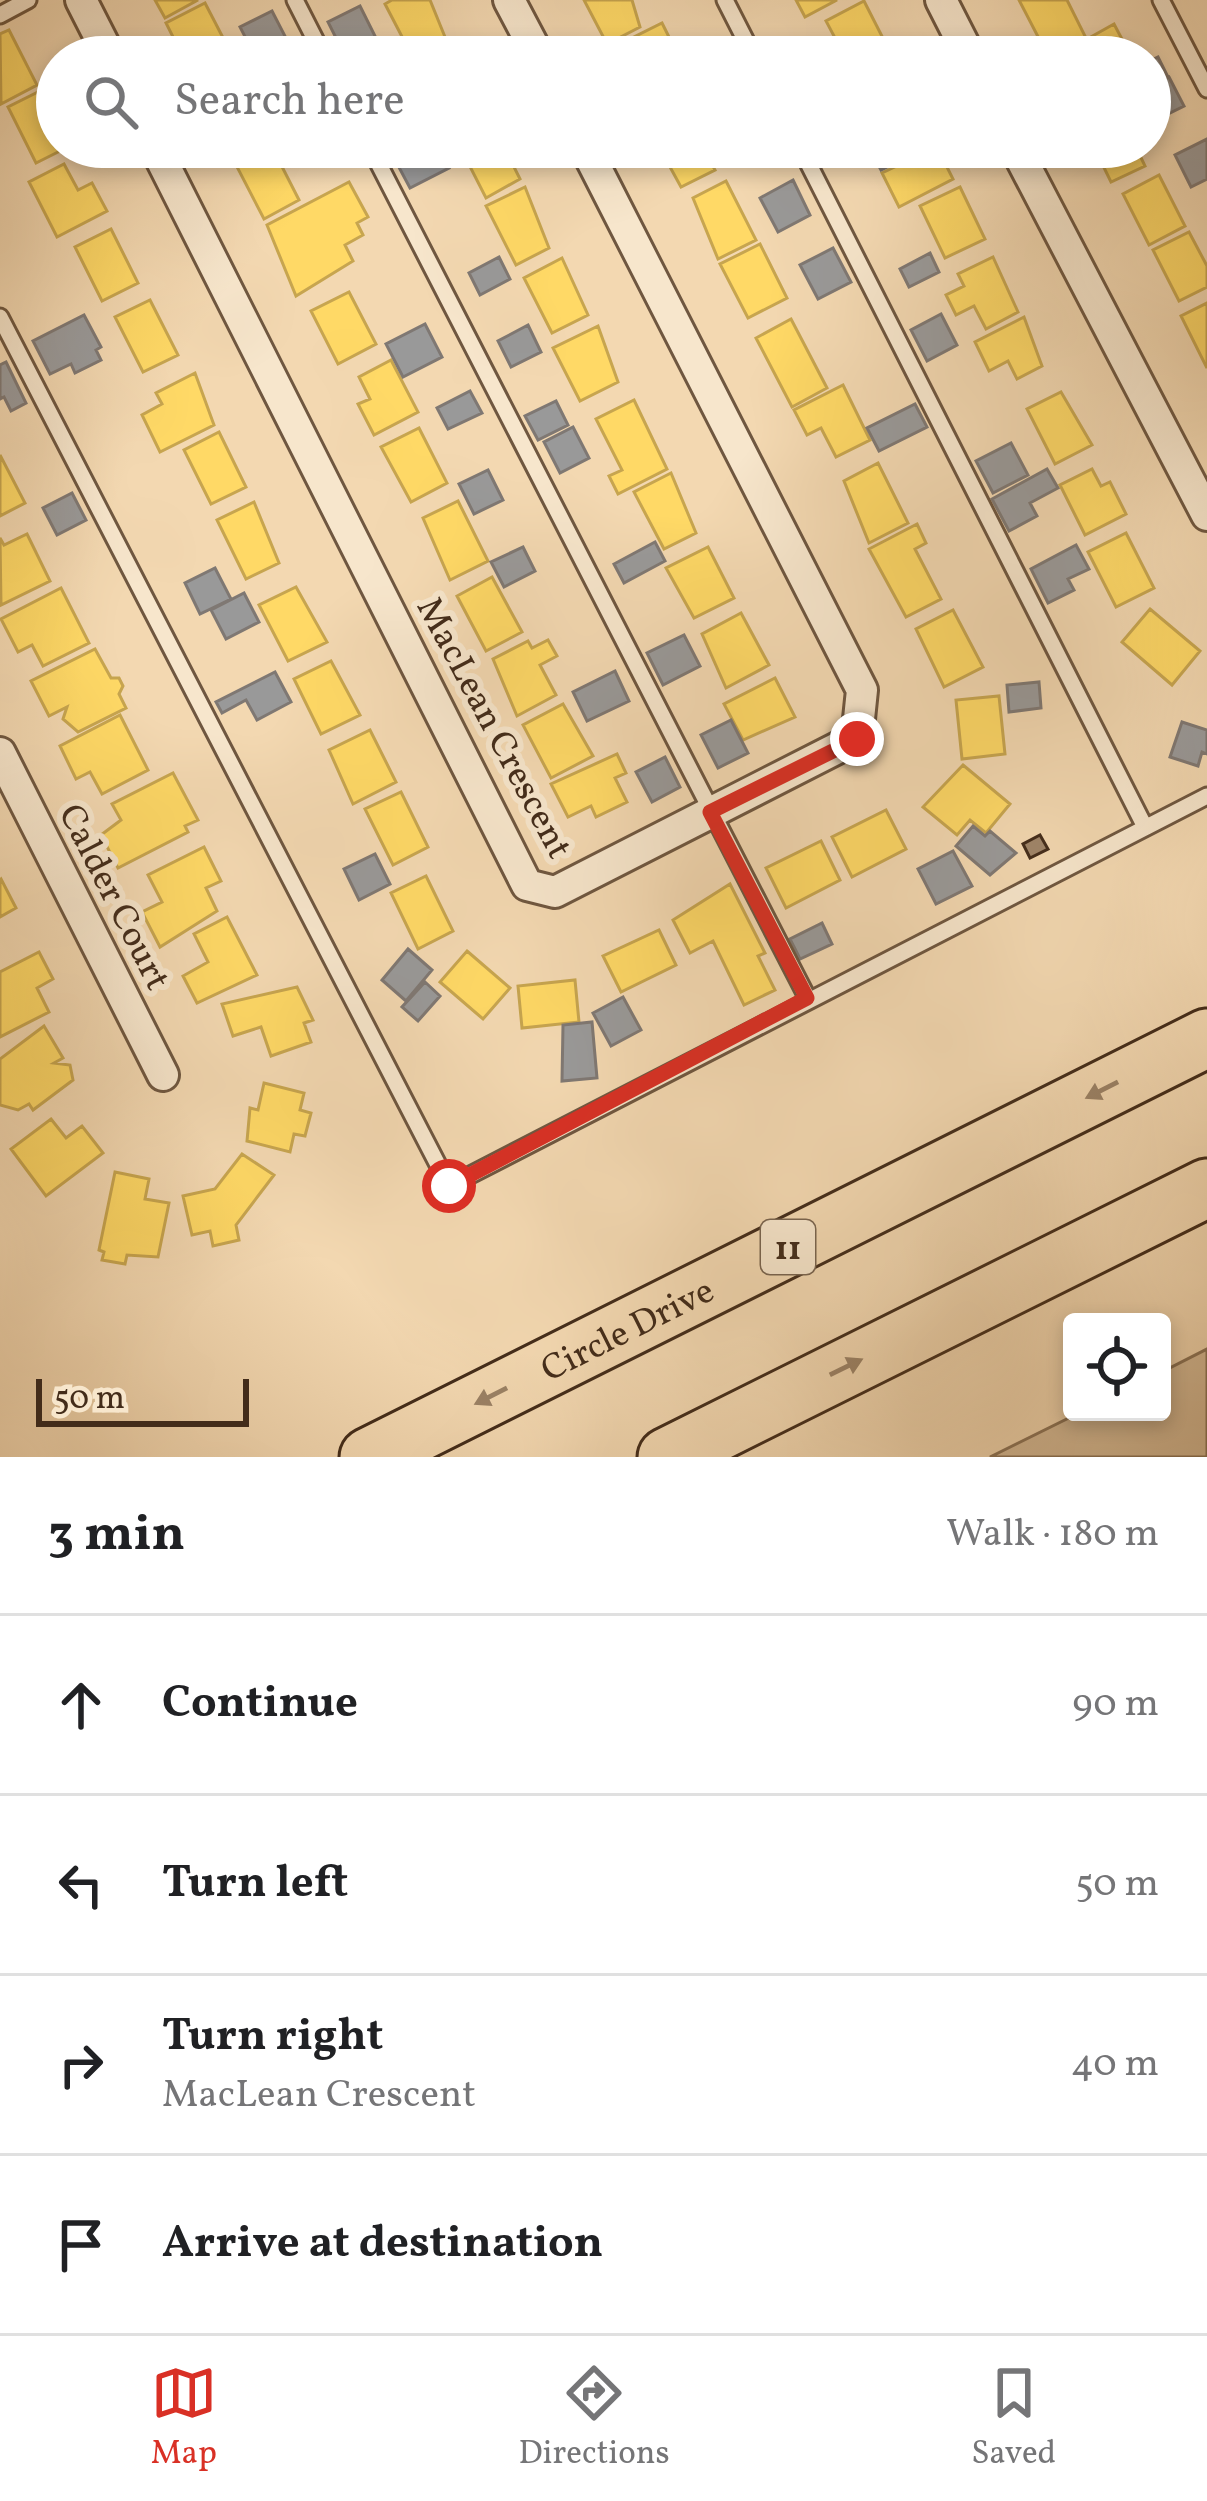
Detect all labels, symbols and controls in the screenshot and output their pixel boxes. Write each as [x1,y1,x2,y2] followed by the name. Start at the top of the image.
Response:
[36,36,1171,168] search box
[78,69,144,135] icon: search
[174,71,405,134] text: Search here
[402,589,583,869] street label: MacLean Crescent
[830,712,884,766] route end
[44,796,181,999] street label: Calder Court
[1085,1080,1120,1100] one-way arrow
[422,1159,476,1213] route start
[761,1220,815,1274] road number: 11
[533,1267,723,1396] street label: Circle Drive
[1063,1313,1171,1421] map controls
[1063,1313,1171,1421] button: locate
[829,1357,864,1377] one-way arrow
[36,1373,249,1426] scale bar
[54,1377,125,1423] text: 50 m
[473,1386,508,1406] one-way arrow
[48,1500,185,1571] text: 3 min
[946,1508,1159,1562] text: Walk · 180 m
[48,1672,114,1738] icon: ahead
[162,1673,358,1736] text: Continue
[1072,1678,1159,1732] text: 90 m
[48,1852,114,1918] icon: left
[162,1853,348,1916] text: Turn left
[1075,1858,1159,1912] text: 50 m
[162,2006,383,2069] text: Turn right
[48,2032,114,2098] icon: right
[1071,2038,1159,2092] text: 40 m
[162,2069,476,2123] text: MacLean Crescent
[48,2212,114,2278] icon: arrive
[162,2213,603,2276] text: Arrive at destination
[151,2360,217,2478] tab: Map
[518,2360,670,2478] tab: Directions
[971,2360,1056,2478] tab: Saved

